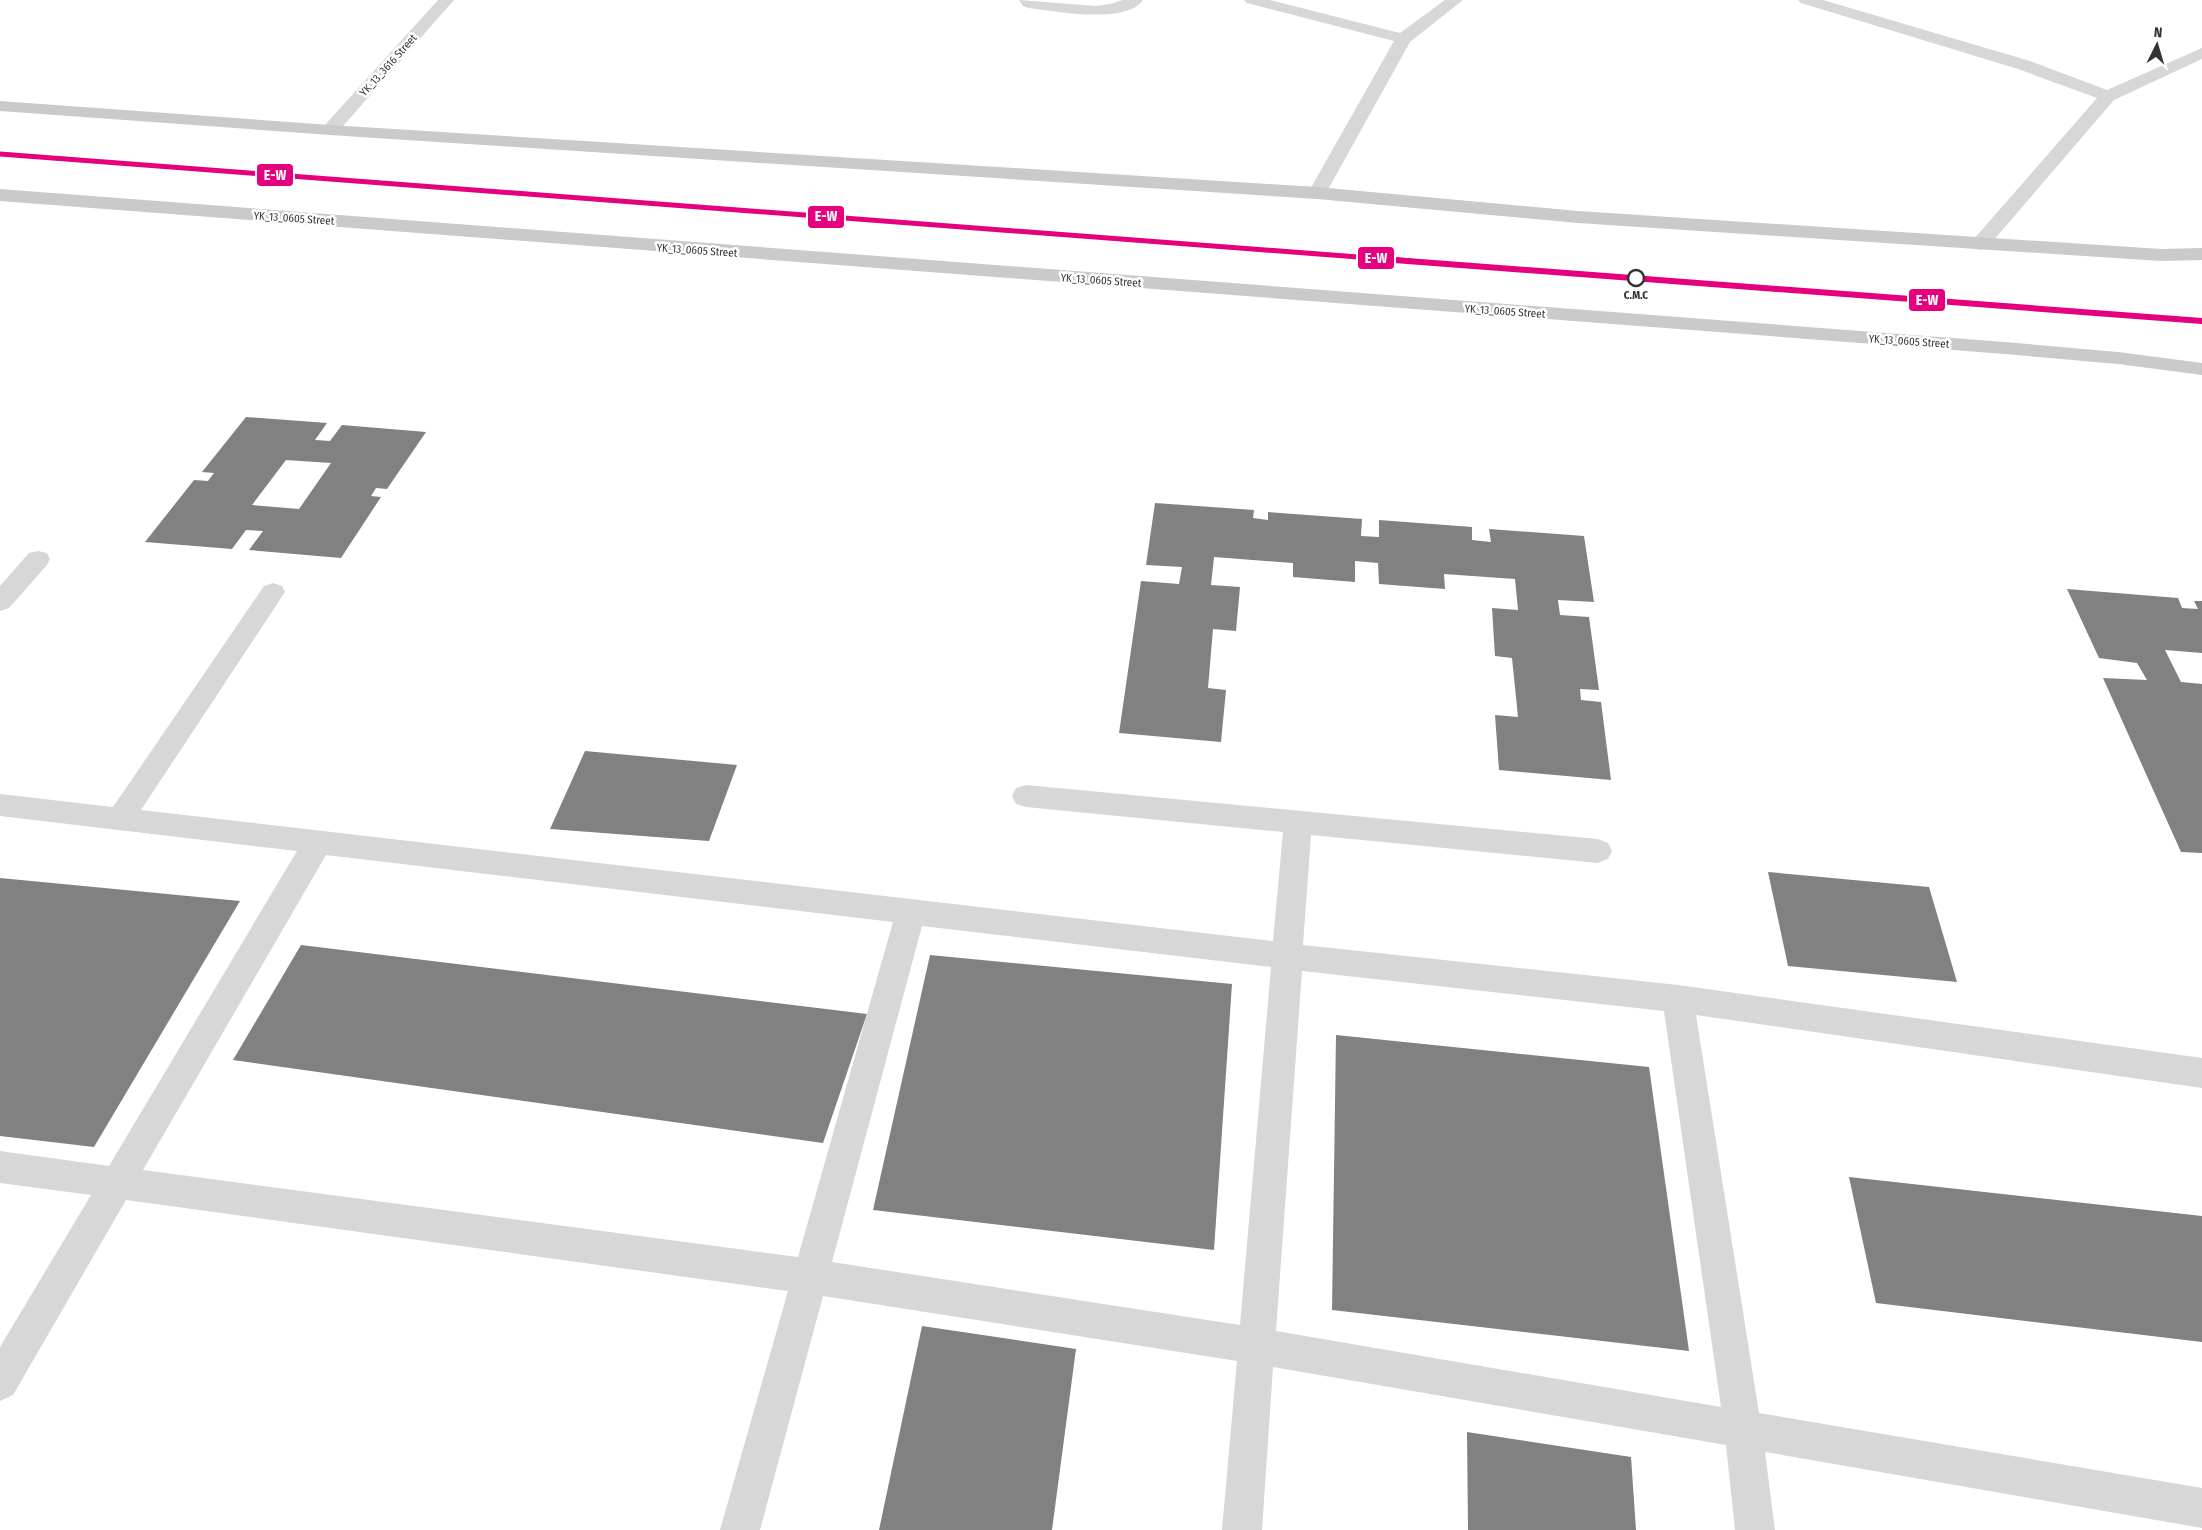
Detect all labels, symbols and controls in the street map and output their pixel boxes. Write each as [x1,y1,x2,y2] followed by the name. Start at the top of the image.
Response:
[2132,20,2182,70] north arrow
[2153,24,2163,41] text: N
[357,31,420,99] street label: YK_13_3616 Street
[256,163,294,187] line badge: E-W
[264,167,286,184] text: E-W
[807,205,845,229] line badge: E-W
[815,208,837,225] text: E-W
[253,209,335,228] street label: YK_13_0605 Street
[656,241,738,260] street label: YK_13_0605 Street
[1357,246,1395,270] line badge: E-W
[1365,250,1387,267] text: E-W
[1627,269,1645,287] marker: C.M.C
[1060,271,1142,290] street label: YK_13_0605 Street
[1908,288,1946,312] line badge: E-W
[1624,289,1648,302] place label: C.M.C
[1916,292,1938,309] text: E-W
[1464,302,1546,321] street label: YK_13_0605 Street
[1868,332,1950,351] street label: YK_13_0605 Street

